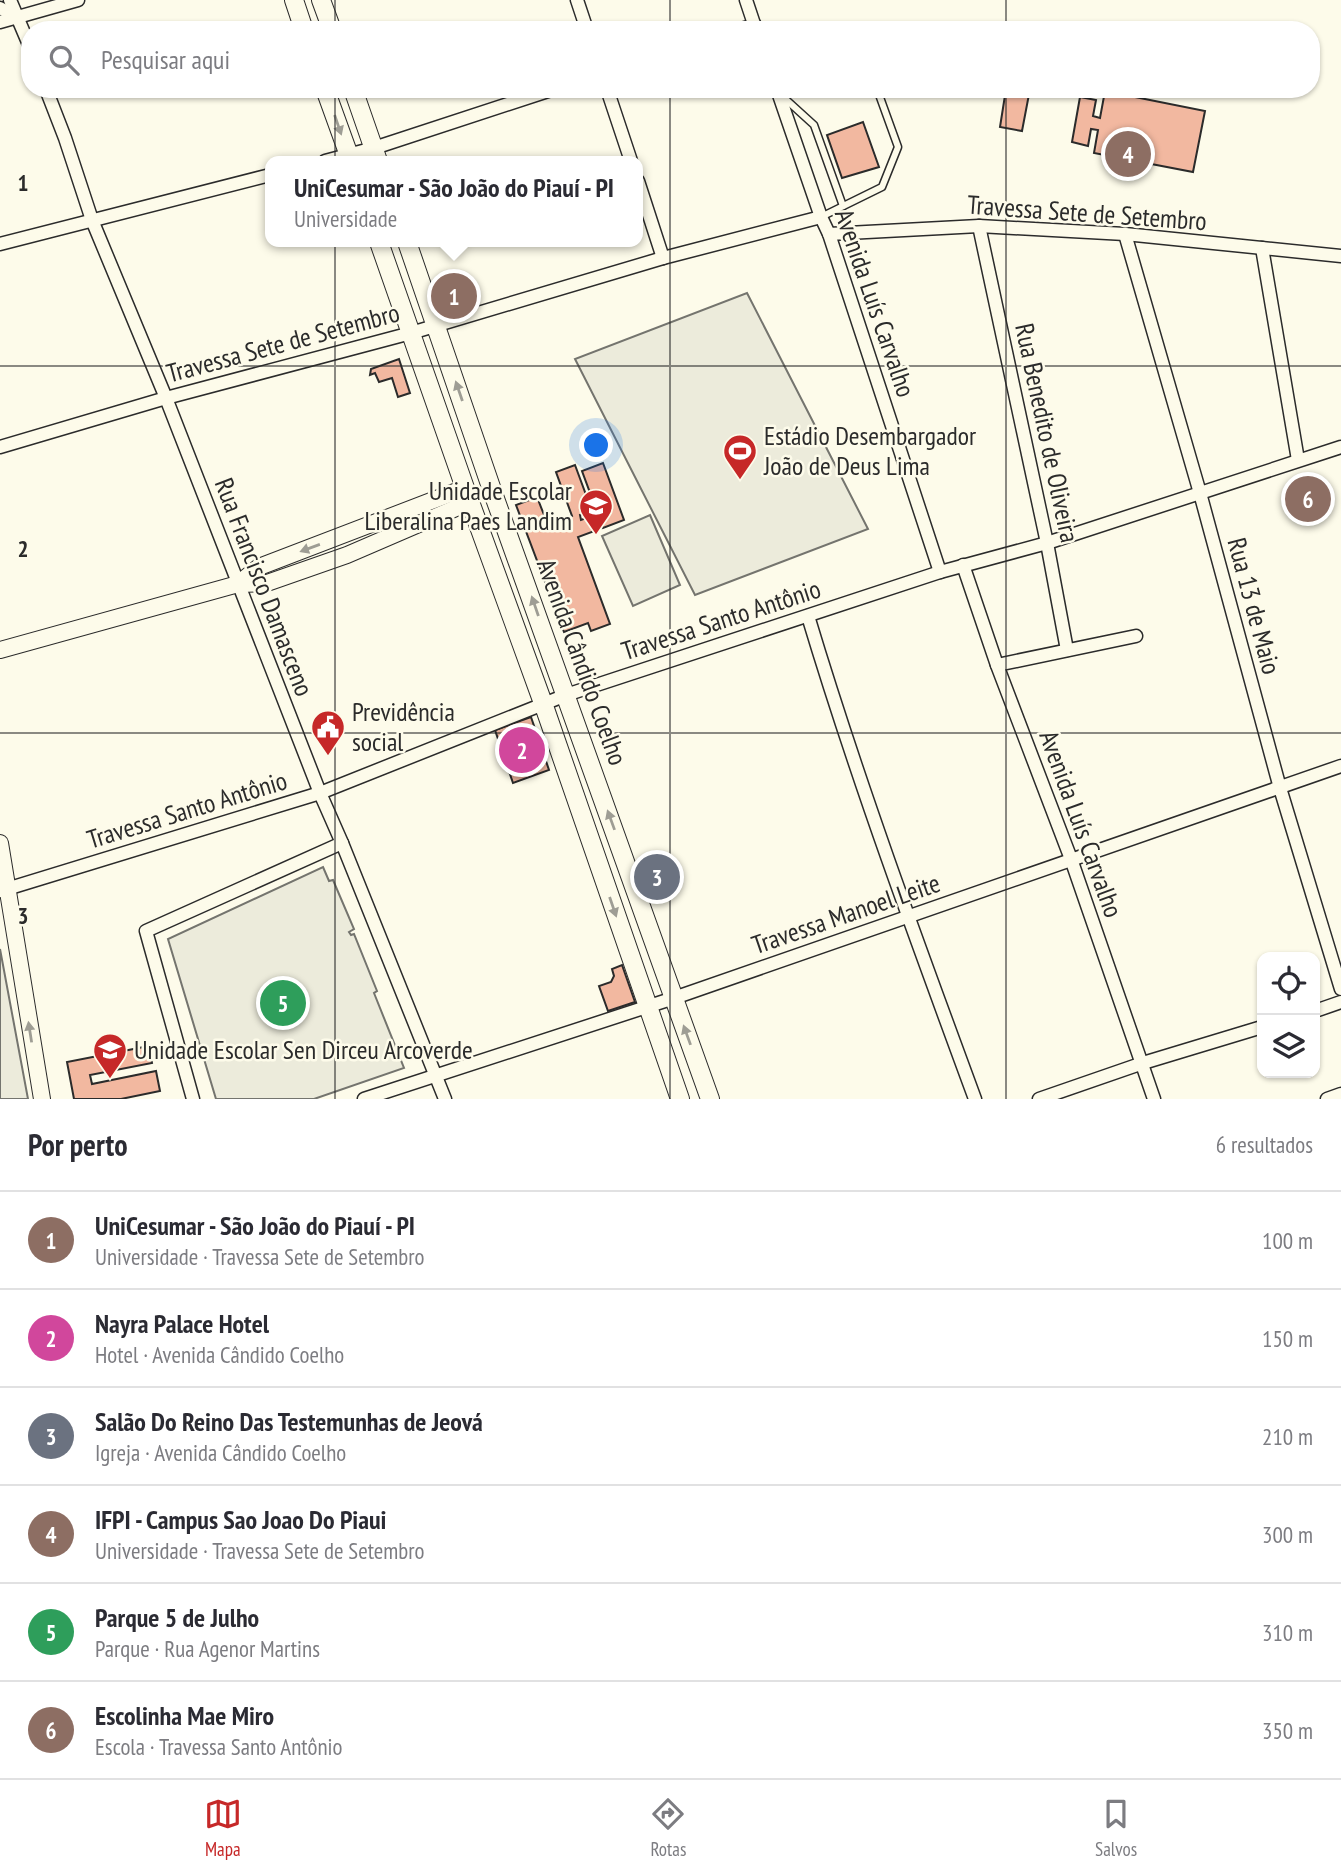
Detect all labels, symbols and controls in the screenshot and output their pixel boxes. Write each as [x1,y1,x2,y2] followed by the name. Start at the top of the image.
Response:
[21,21,1320,98] search box
[45,41,83,79] icon: search
[101,43,230,76] text: Pesquisar aqui
[333,115,344,136] one-way arrow
[1105,128,1151,180] pin: 4
[265,156,643,247] popup
[18,168,29,197] text: 1
[294,171,614,204] text: UniCesumar - São João do Piauí - PI
[966,188,1208,237] street label: Travessa Sete de Setembro
[294,204,397,233] text: Universidade
[828,205,923,401] street label: Avenida Luís Carvalho
[431,270,477,322] pin: 1
[163,296,403,390] street label: Travessa Sete de Setembro
[1008,320,1087,545] street label: Rua Benedito de Oliveira
[453,381,464,402] one-way arrow
[763,419,976,482] place label: Estádio Desembargador João de Deus Lima
[579,428,613,462] your location
[721,432,759,481] sports icon: Estádio Desembargador João de Deus Lima
[208,473,321,701] street label: Rua Francisco Damasceno
[1285,473,1331,525] pin: 6
[364,474,572,537] place label: Unidade Escolar Liberalina Paes Landim
[577,487,615,536] school or university icon: Unidade Escolar Liberalina Paes Landim
[18,534,29,563] text: 2
[1220,534,1289,678] street label: Rua 13 de Maio
[299,543,320,554] one-way arrow
[530,554,635,769] street label: Avenida Cândido Coelho
[617,572,825,667] street label: Travessa Santo Antônio
[529,595,540,616] one-way arrow
[352,695,455,758] place label: Previdência social
[309,708,347,757] public building icon: Previdência social
[499,724,545,776] pin: 2
[1032,726,1131,922] street label: Avenida Luís Carvalho
[83,763,291,856] street label: Travessa Santo Antônio
[605,810,616,831] one-way arrow
[634,851,680,903] pin: 3
[747,866,944,961] street label: Travessa Manoel Leite
[608,896,619,917] one-way arrow
[18,901,29,930] text: 3
[1257,952,1320,1078] map controls
[1257,952,1320,1015] button: locate
[260,977,306,1029] pin: 5
[1257,1015,1320,1078] button: layers
[25,1021,36,1043] one-way arrow
[681,1024,692,1045] one-way arrow
[91,1031,129,1080] school or university icon: Unidade Escolar Sen Dirceu Arcoverde
[134,1033,473,1066] place label: Unidade Escolar Sen Dirceu Arcoverde
[28,1125,128,1164] text: Por perto
[1216,1130,1313,1159] text: 6 resultados
[95,1209,415,1242] text: UniCesumar - São João do Piauí - PI
[46,1226,57,1255] text: 1
[1262,1226,1313,1255] text: 100 m
[95,1242,424,1271] text: Universidade · Travessa Sete de Setembro
[95,1307,269,1340] text: Nayra Palace Hotel
[46,1324,57,1353] text: 2
[1262,1324,1313,1353] text: 150 m
[95,1340,344,1369] text: Hotel · Avenida Cândido Coelho
[95,1405,483,1438] text: Salão Do Reino Das Testemunhas de Jeová
[46,1422,57,1451] text: 3
[1262,1422,1313,1451] text: 210 m
[95,1438,346,1467] text: Igreja · Avenida Cândido Coelho
[95,1503,386,1536] text: IFPI - Campus Sao Joao Do Piaui
[46,1520,57,1549] text: 4
[1262,1520,1313,1549] text: 300 m
[95,1536,424,1565] text: Universidade · Travessa Sete de Setembro
[95,1601,259,1634] text: Parque 5 de Julho
[46,1618,57,1647] text: 5
[1262,1618,1313,1647] text: 310 m
[95,1634,320,1663] text: Parque · Rua Agenor Martins
[95,1699,274,1732] text: Escolinha Mae Miro
[46,1716,57,1745] text: 6
[1262,1716,1313,1745] text: 350 m
[95,1732,342,1761] text: Escola · Travessa Santo Antônio
[204,1795,242,1861] tab: Mapa
[649,1795,687,1861] tab: Rotas
[1095,1795,1137,1861] tab: Salvos

